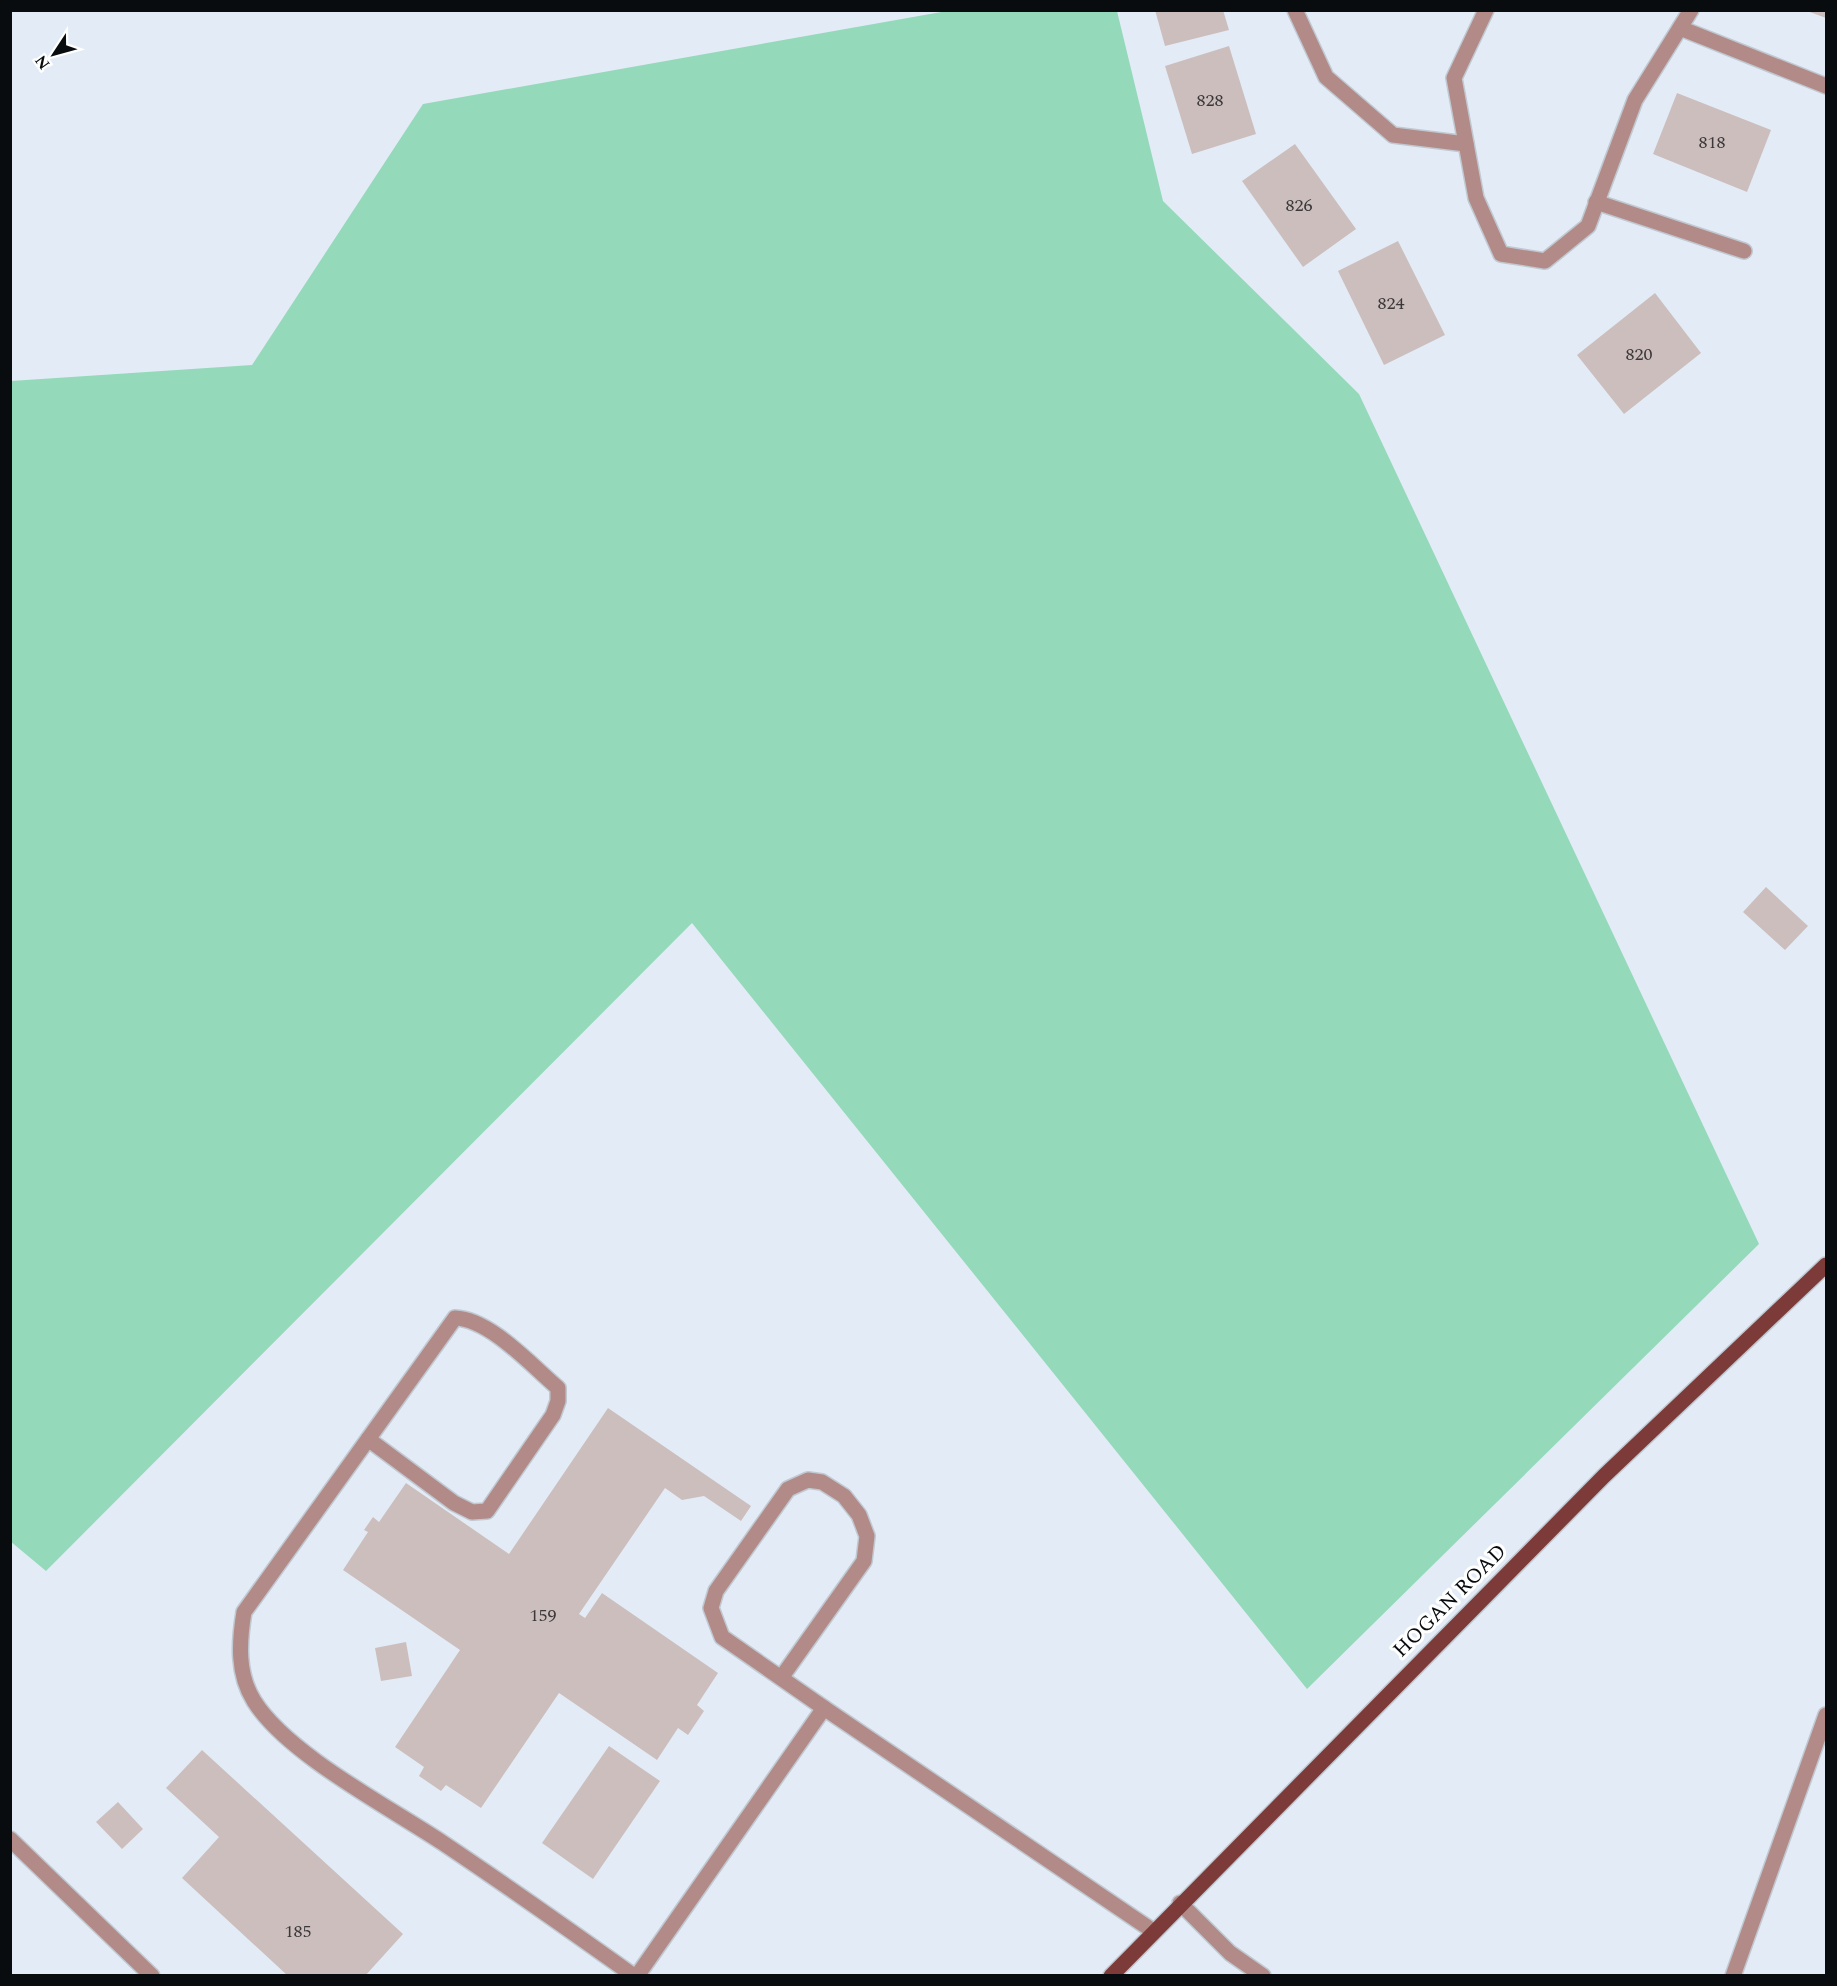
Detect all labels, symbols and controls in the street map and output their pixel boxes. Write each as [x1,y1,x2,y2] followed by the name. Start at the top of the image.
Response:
[24,24,84,84] north arrow
[29,50,56,75] text: N
[1197,87,1224,114] house number: 828
[1699,129,1726,156] house number: 818
[1286,192,1313,219] house number: 826
[1378,290,1405,317] house number: 824
[1626,341,1653,368] house number: 820
[1386,1537,1514,1665] street label: HOGAN ROAD
[530,1602,557,1629] house number: 159
[285,1918,312,1945] house number: 185

